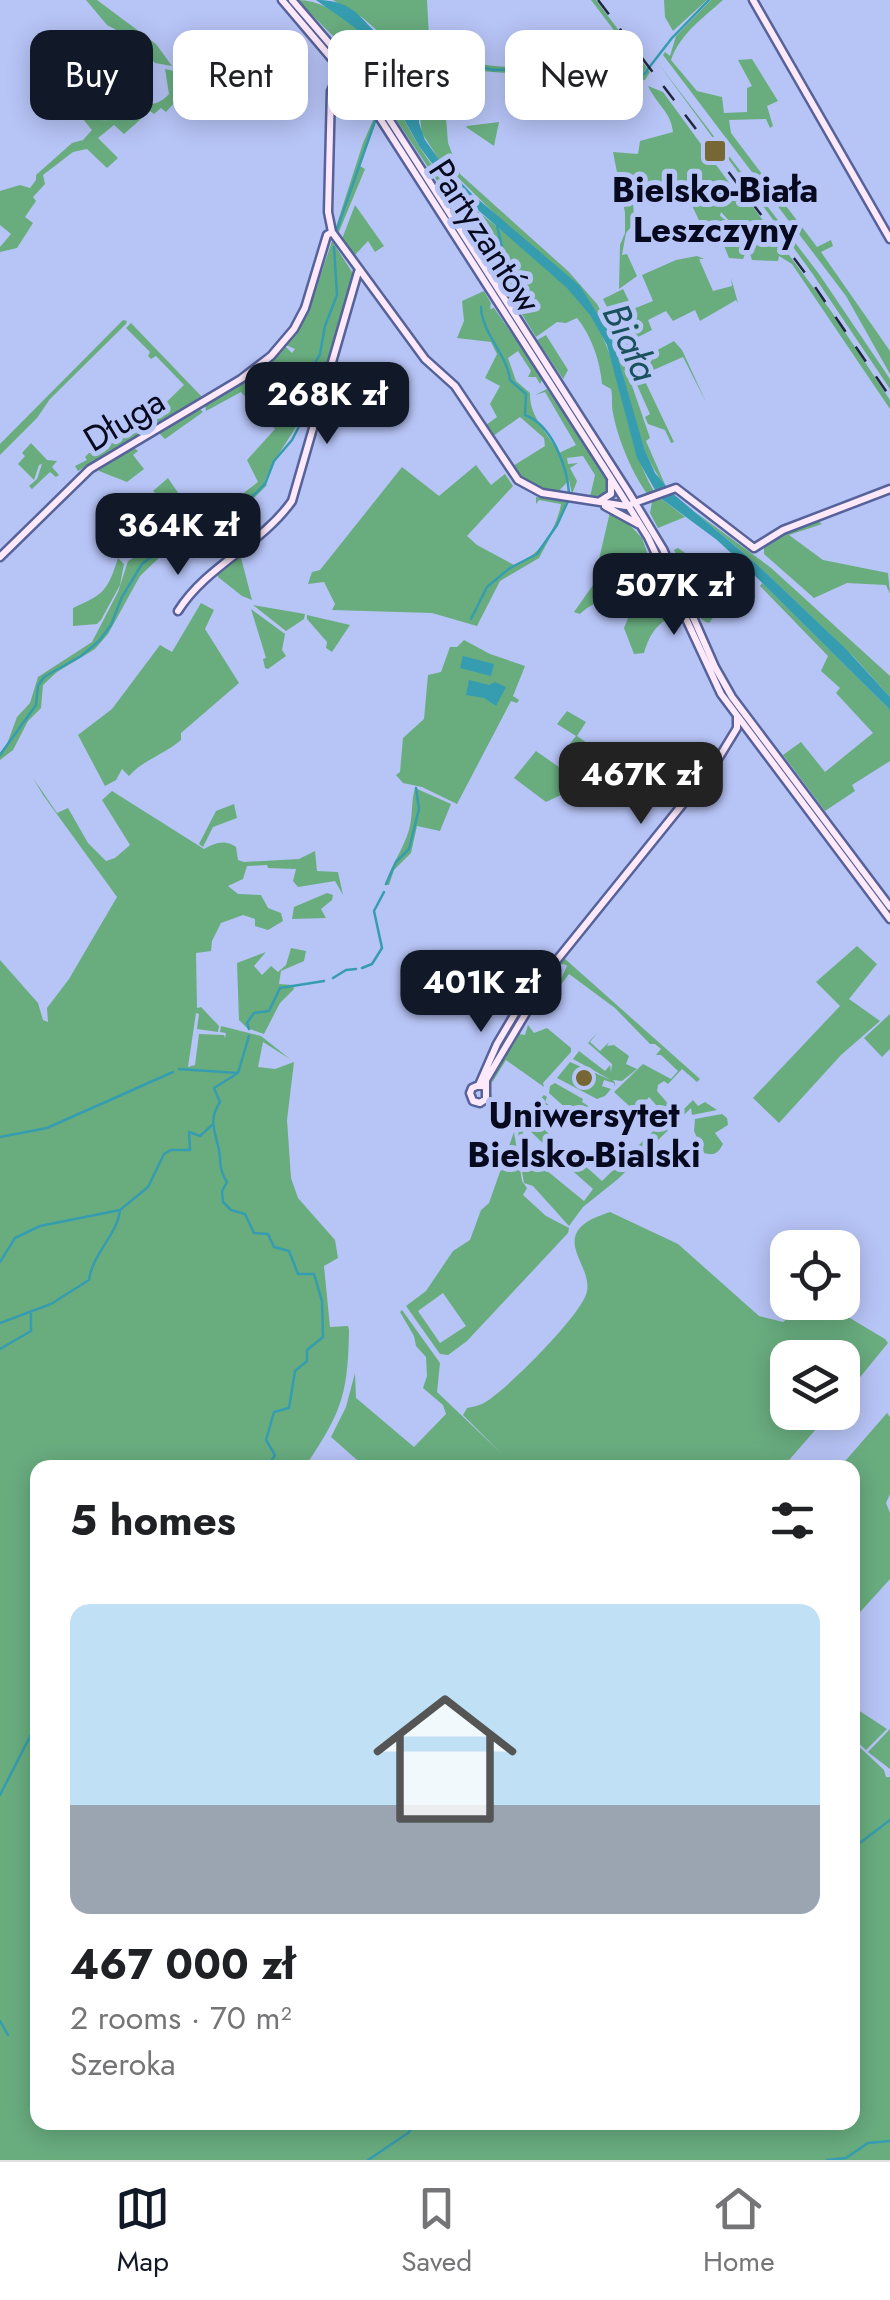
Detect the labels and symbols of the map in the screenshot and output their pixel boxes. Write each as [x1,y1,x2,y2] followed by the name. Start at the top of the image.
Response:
[702,138,728,164] marker: Bielsko-Biała Leszczyny
[417,149,553,323] street label: Partyzantów
[612,165,818,255] place label: Bielsko-Biała Leszczyny
[589,294,673,390] water label: Biała
[235,362,419,447] pin: 268K zł
[74,376,174,464] street label: Długa
[86,493,270,578] pin: 364K zł
[582,553,766,638] pin: 507K zł
[549,742,733,827] pin: 467K zł
[389,950,573,1035] pin: 401K zł
[573,1067,595,1089] marker: Uniwersytet Bielsko-Bialski
[467,1090,701,1180] place label: Uniwersytet Bielsko-Bialski

